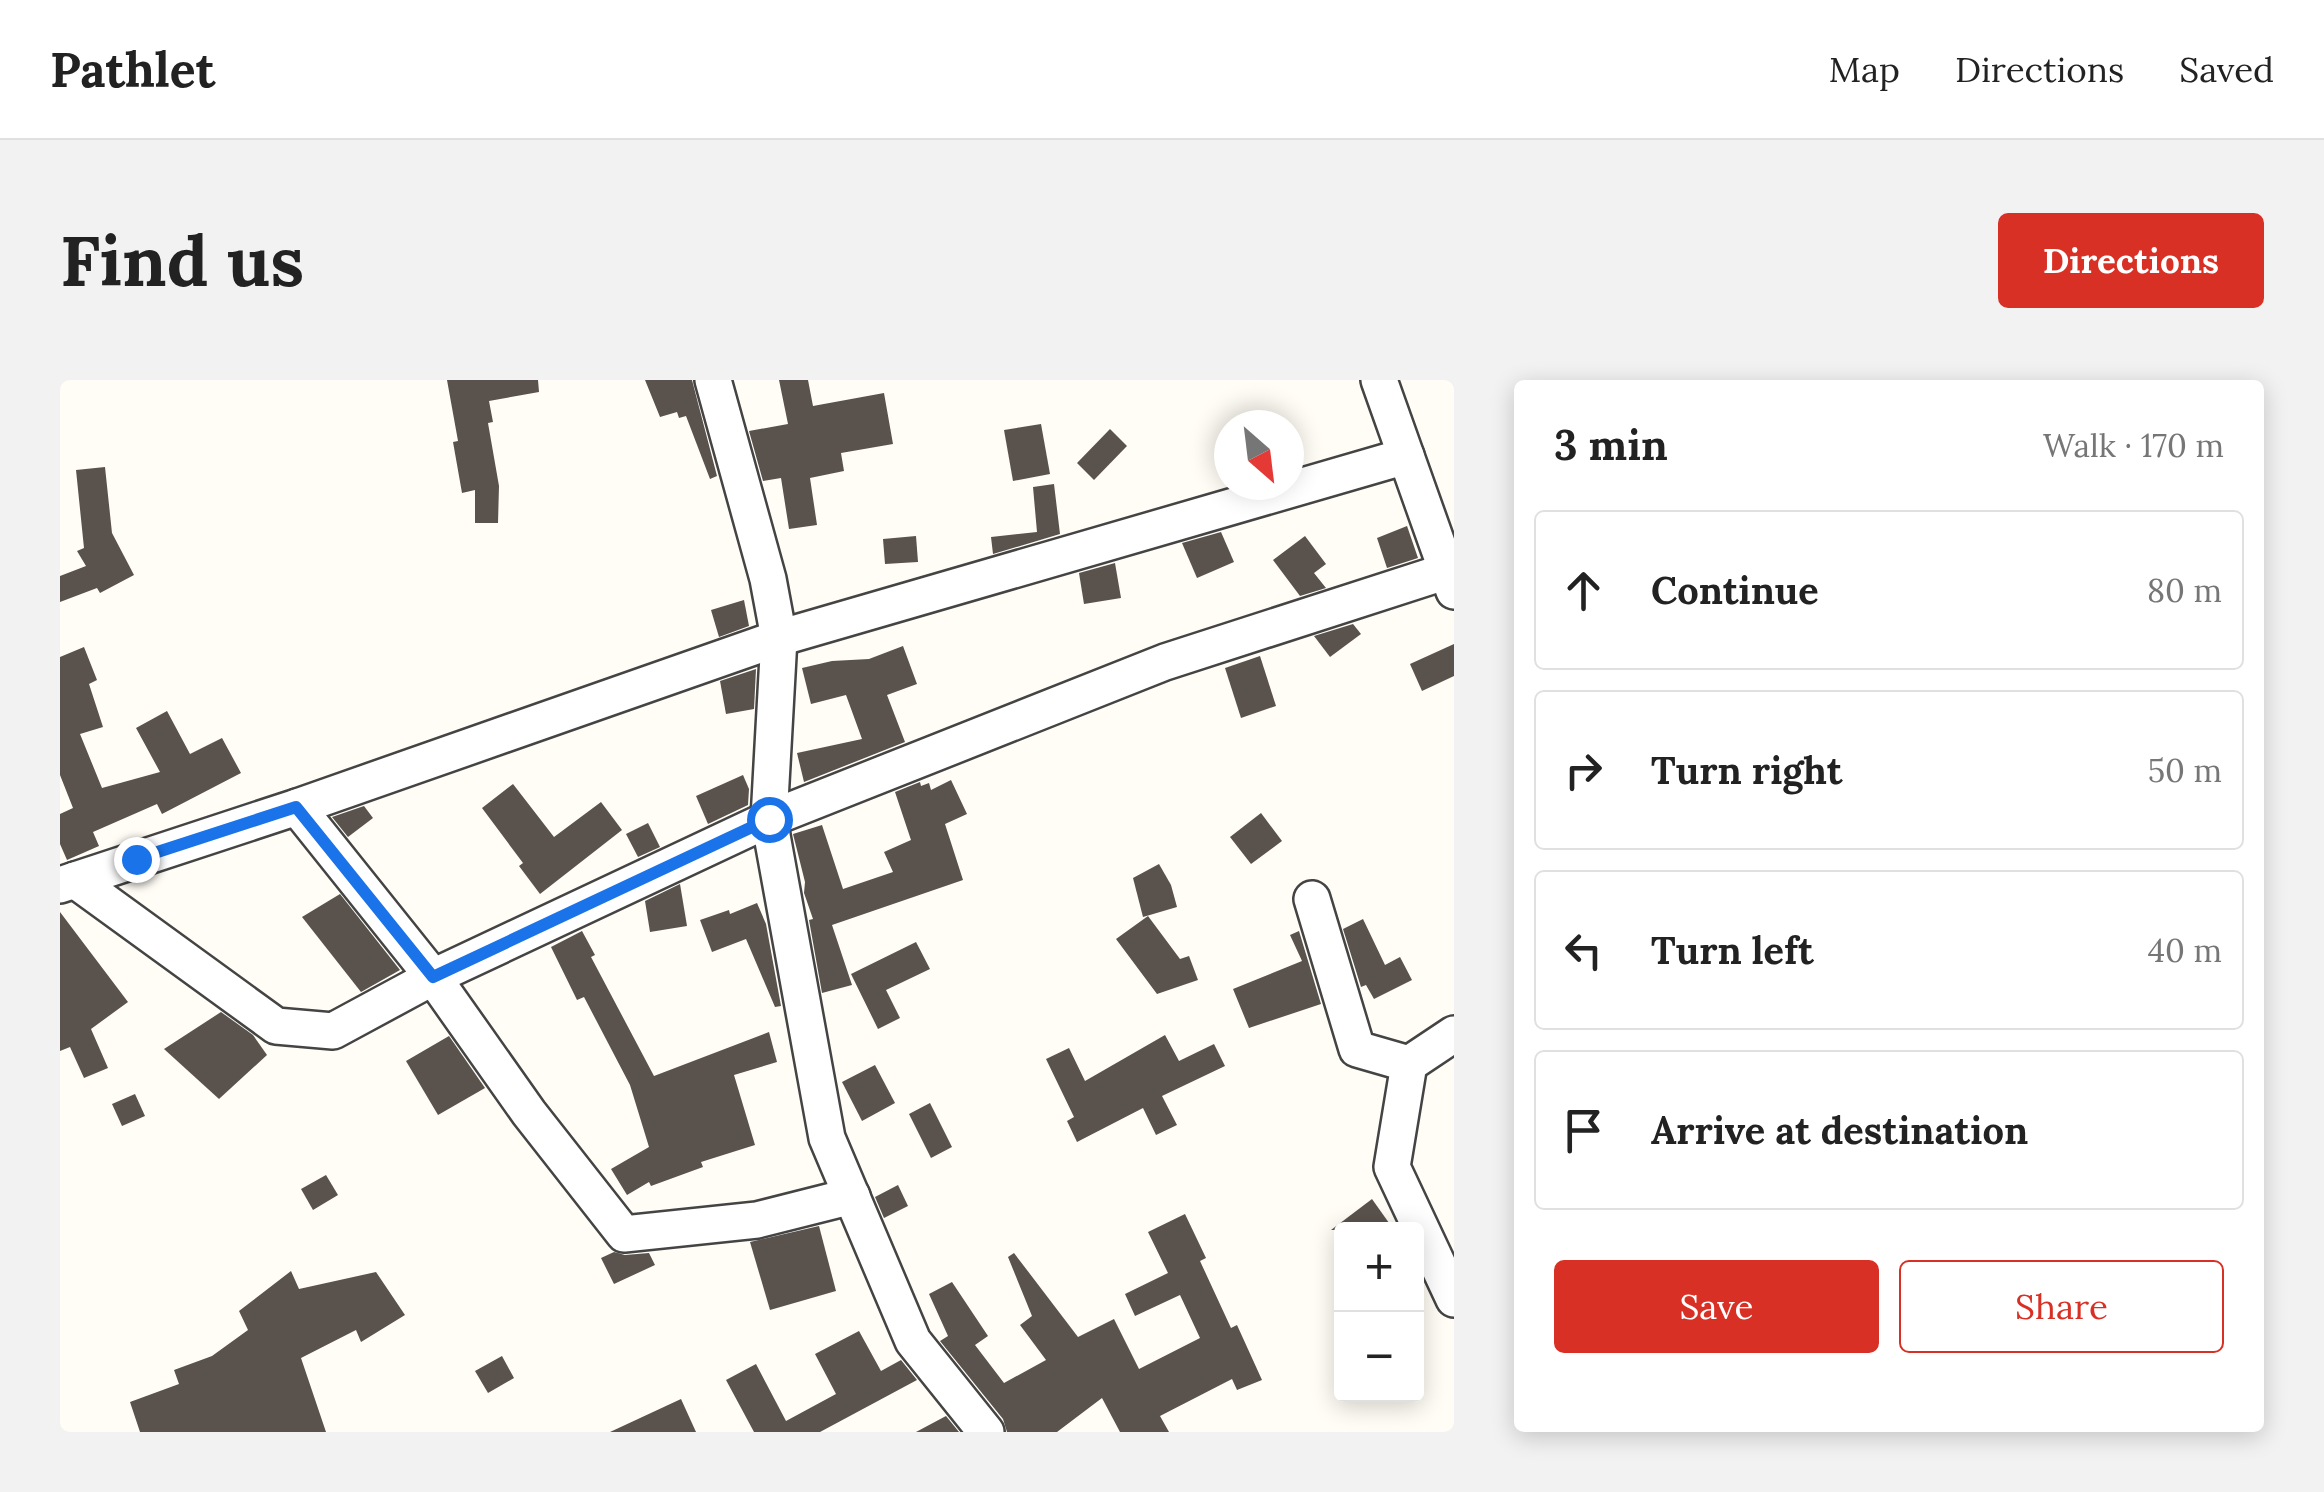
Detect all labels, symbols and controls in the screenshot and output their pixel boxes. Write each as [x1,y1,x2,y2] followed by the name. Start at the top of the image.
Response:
[50,39,215,100] text: Pathlet
[1829,47,1900,92] text: Map
[1955,47,2124,92] text: Directions
[2179,47,2274,92] text: Saved
[1998,213,2264,308] button: Directions
[60,216,304,305] text: Find us
[1214,410,1304,500] north arrow
[1554,418,1668,472] text: 3 min
[2043,425,2224,466] text: Walk · 170 m
[1556,563,1611,618] icon: ahead
[1651,566,1819,614] text: Continue
[2147,570,2222,611] text: 80 m
[1556,743,1611,798] icon: right
[1651,746,1842,794] text: Turn right
[2148,750,2222,791] text: 50 m
[747,797,793,843] route start
[114,837,160,883] route end
[1556,923,1611,978] icon: left
[1651,926,1814,974] text: Turn left
[2148,930,2222,971] text: 40 m
[1556,1103,1611,1158] icon: arrive
[1651,1106,2028,1154] text: Arrive at destination
[1334,1222,1424,1402] map controls
[1334,1222,1424,1312] button: +
[1554,1260,1879,1353] button: Save
[1899,1260,2224,1353] button: Share
[1334,1312,1424,1402] button: −

